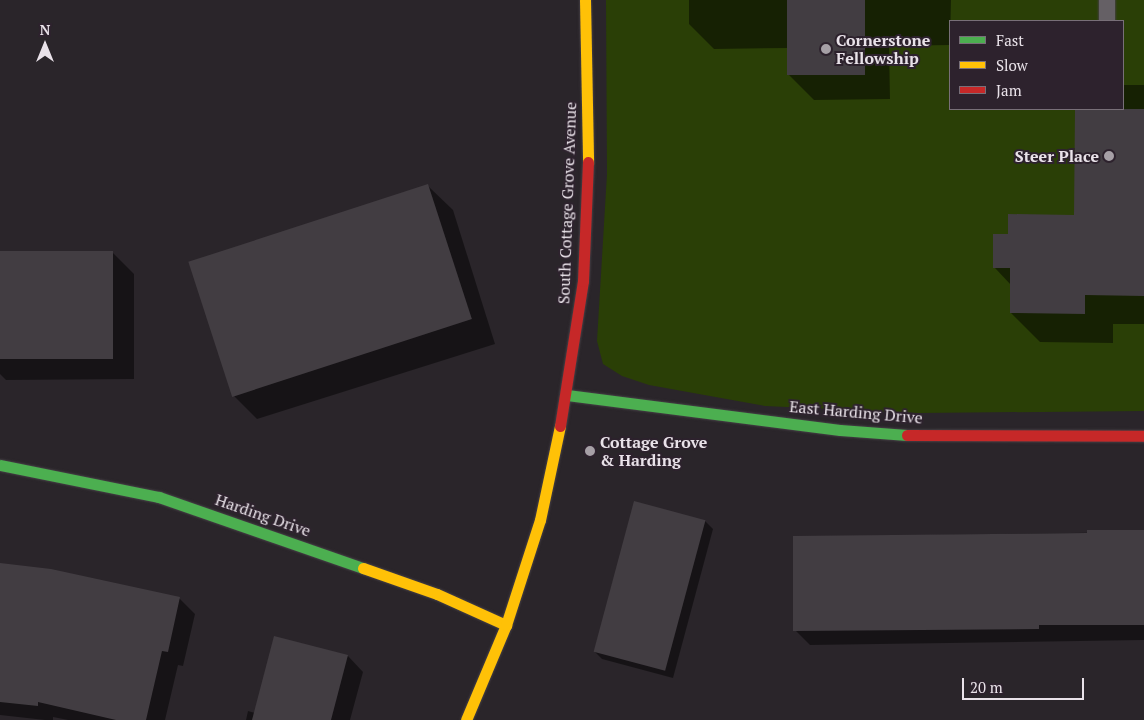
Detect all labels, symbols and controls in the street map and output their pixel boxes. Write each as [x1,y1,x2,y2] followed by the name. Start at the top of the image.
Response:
[20,20,70,70] north arrow
[40,20,50,39] text: N
[949,20,1124,110] legend
[836,30,930,68] place label: Cornerstone Fellowship
[996,30,1024,50] text: Fast
[820,43,832,55] marker: Cornerstone Fellowship
[996,55,1028,75] text: Slow
[996,80,1022,100] text: Jam
[554,101,580,305] street label: South Cottage Grove Avenue
[1015,146,1099,166] place label: Steer Place
[1103,150,1115,162] marker: Steer Place
[789,397,923,427] street label: East Harding Drive
[600,432,707,470] place label: Cottage Grove & Harding
[584,445,596,457] marker: Cottage Grove & Harding
[213,490,313,540] street label: Harding Drive
[964,668,1086,700] scale bar
[970,677,1003,697] text: 20 m

